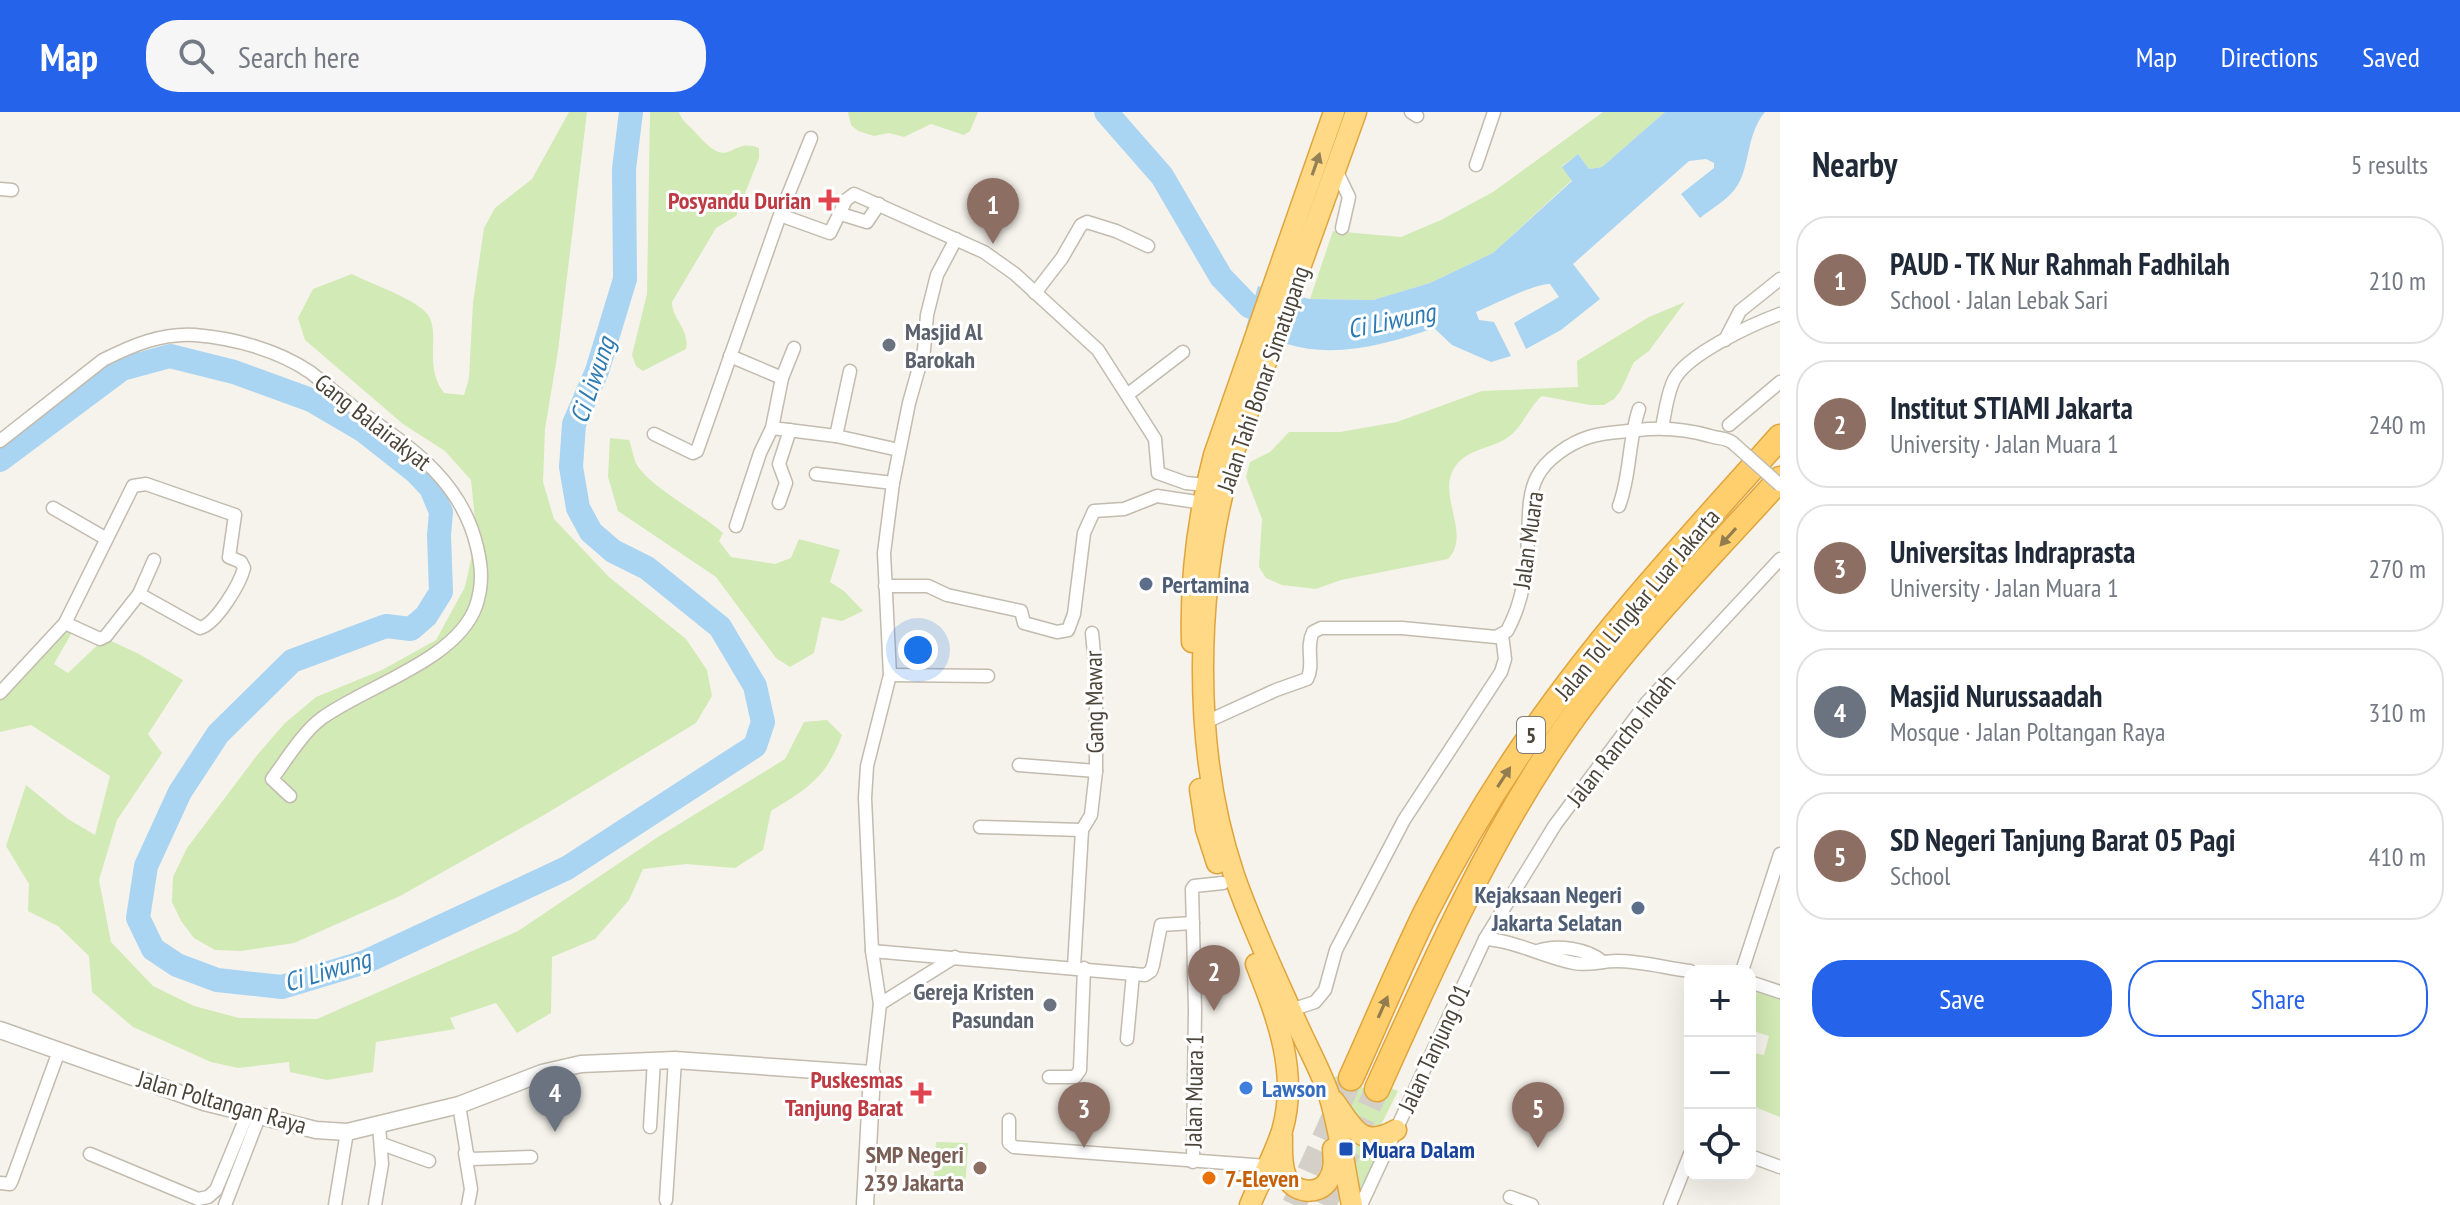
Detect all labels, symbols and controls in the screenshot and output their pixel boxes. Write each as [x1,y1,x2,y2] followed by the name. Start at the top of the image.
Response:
[146,20,706,92] search box
[40,32,98,81] text: Map
[174,34,218,78] icon: search
[238,37,360,76] text: Search here
[2136,38,2177,75] text: Map
[2221,38,2318,75] text: Directions
[2362,38,2420,75] text: Saved
[1812,142,1897,186] text: Nearby
[2351,148,2428,181] text: 5 results
[1310,151,1323,175] one-way arrow
[967,178,1019,244] pin: 1
[668,185,811,216] place label: Posyandu Durian
[818,189,840,211] marker: Posyandu Durian
[1890,244,2230,283] text: PAUD - TK Nur Rahmah Fadhilah
[1209,262,1316,497] street label: Jalan Tahi Bonar Simatupang
[1834,264,1846,297] text: 1
[2368,264,2426,297] text: 210 m
[1890,283,2108,316] text: School · Jalan Lebak Sari
[1344,294,1440,345] water label: Ci Liwung
[905,316,983,375] place label: Masjid Al Barokah
[562,331,623,427] water label: Ci Liwung
[880,336,898,354] marker: Masjid Al Barokah
[309,367,438,477] street label: Gang Balairakyat
[1890,388,2133,427] text: Institut STIAMI Jakarta
[1834,408,1846,441] text: 2
[2368,408,2426,441] text: 240 m
[1890,427,2119,460] text: University · Jalan Muara 1
[1506,489,1550,592] street label: Jalan Muara
[1547,502,1726,707] street label: Jalan Tol Lingkar Luar Jakarta
[1719,527,1737,546] one-way arrow
[1890,532,2135,571] text: Universitas Indraprasta
[1834,552,1846,585] text: 3
[2368,552,2426,585] text: 270 m
[1162,569,1250,600] place label: Pertamina
[1890,571,2119,604] text: University · Jalan Muara 1
[1137,575,1155,593] marker: Pertamina
[898,630,938,670] your location
[1078,650,1110,754] street label: Gang Mawar
[1559,668,1682,813] street label: Jalan Rancho Indah
[1890,676,2103,715] text: Masjid Nurussaadah
[1834,696,1846,729] text: 4
[2368,696,2426,729] text: 310 m
[1890,715,2165,748] text: Mosque · Jalan Poltangan Raya
[1517,717,1545,753] road number: 5
[1496,766,1510,788] one-way arrow
[1890,820,2236,859] text: SD Negeri Tanjung Barat 05 Pagi
[1834,840,1846,873] text: 5
[2368,840,2426,873] text: 410 m
[1890,859,1950,892] text: School
[1475,879,1622,938] place label: Kejaksaan Negeri Jakarta Selatan
[1629,899,1647,917] marker: Kejaksaan Negeri Jakarta Selatan
[280,941,376,999] water label: Ci Liwung
[1188,945,1240,1011] pin: 2
[1812,960,2112,1037] button: Save
[2128,960,2428,1037] button: Share
[1684,965,1756,1181] map controls
[1684,965,1756,1037] button: +
[913,976,1034,1035] place label: Gereja Kristen Pasundan
[1390,979,1477,1118] street label: Jalan Tanjung 01
[1041,996,1059,1014] marker: Gereja Kristen Pasundan
[1377,996,1390,1019] one-way arrow
[1177,1034,1210,1149] street label: Jalan Muara 1
[1684,1037,1756,1109] button: −
[133,1063,310,1141] street label: Jalan Poltangan Raya
[785,1064,903,1123] place label: Puskesmas Tanjung Barat
[529,1066,581,1132] pin: 4
[1262,1073,1326,1104] place label: Lawson
[1237,1079,1255,1097] marker: Lawson
[910,1082,932,1104] marker: Puskesmas Tanjung Barat
[1058,1082,1110,1148] pin: 3
[1512,1082,1564,1148] pin: 5
[1684,1109,1756,1181] button: locate
[1362,1134,1475,1165] place label: Muara Dalam
[863,1139,964,1198] place label: SMP Negeri 239 Jakarta
[1337,1140,1355,1158] marker: Muara Dalam
[971,1159,989,1177] marker: SMP Negeri 239 Jakarta
[1225,1163,1299,1194] place label: 7-Eleven
[1200,1169,1218,1187] marker: 7-Eleven

